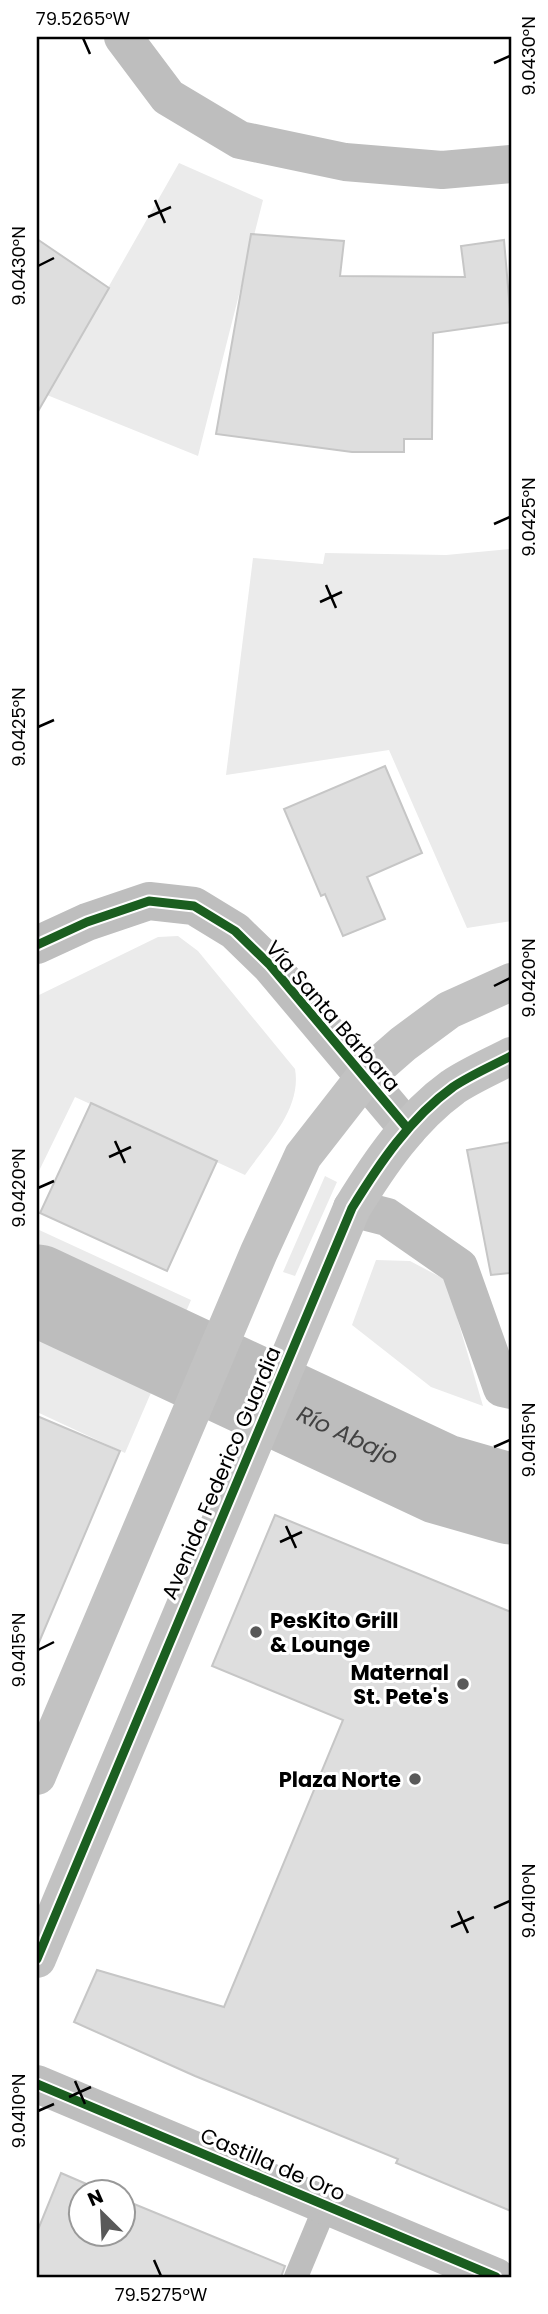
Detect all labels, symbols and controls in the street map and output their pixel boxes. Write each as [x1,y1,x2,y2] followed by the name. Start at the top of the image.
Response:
[36,6,131,31] text: 79.5265°W
[516,16,541,96] text: 9.0430°N
[6,226,31,306] text: 9.0430°N
[516,477,541,557] text: 9.0425°N
[6,687,31,767] text: 9.0425°N
[259,934,407,1098] street label: Vía Santa Bárbara
[516,938,541,1018] text: 9.0420°N
[6,1148,31,1228] text: 9.0420°N
[154,1342,288,1604] street label: Avenida Federico Guardia
[292,1398,404,1473] water label: Río Abajo
[516,1403,541,1477] text: 9.0415°N
[270,1606,399,1659] place label: PesKito Grill & Lounge
[6,1613,31,1687] text: 9.0415°N
[248,1624,264,1640] marker: PesKito Grill & Lounge
[350,1658,449,1711] place label: Maternal St. Pete's
[455,1676,471,1692] marker: Maternal St. Pete's
[279,1765,401,1794] place label: Plaza Norte
[407,1771,423,1787] marker: Plaza Norte
[516,1864,541,1938] text: 9.0410°N
[6,2074,31,2148] text: 9.0410°N
[196,2120,350,2208] street label: Castilla de Oro
[66,2178,136,2248] north arrow
[83,2183,107,2213] text: N
[115,2282,208,2307] text: 79.5275°W

